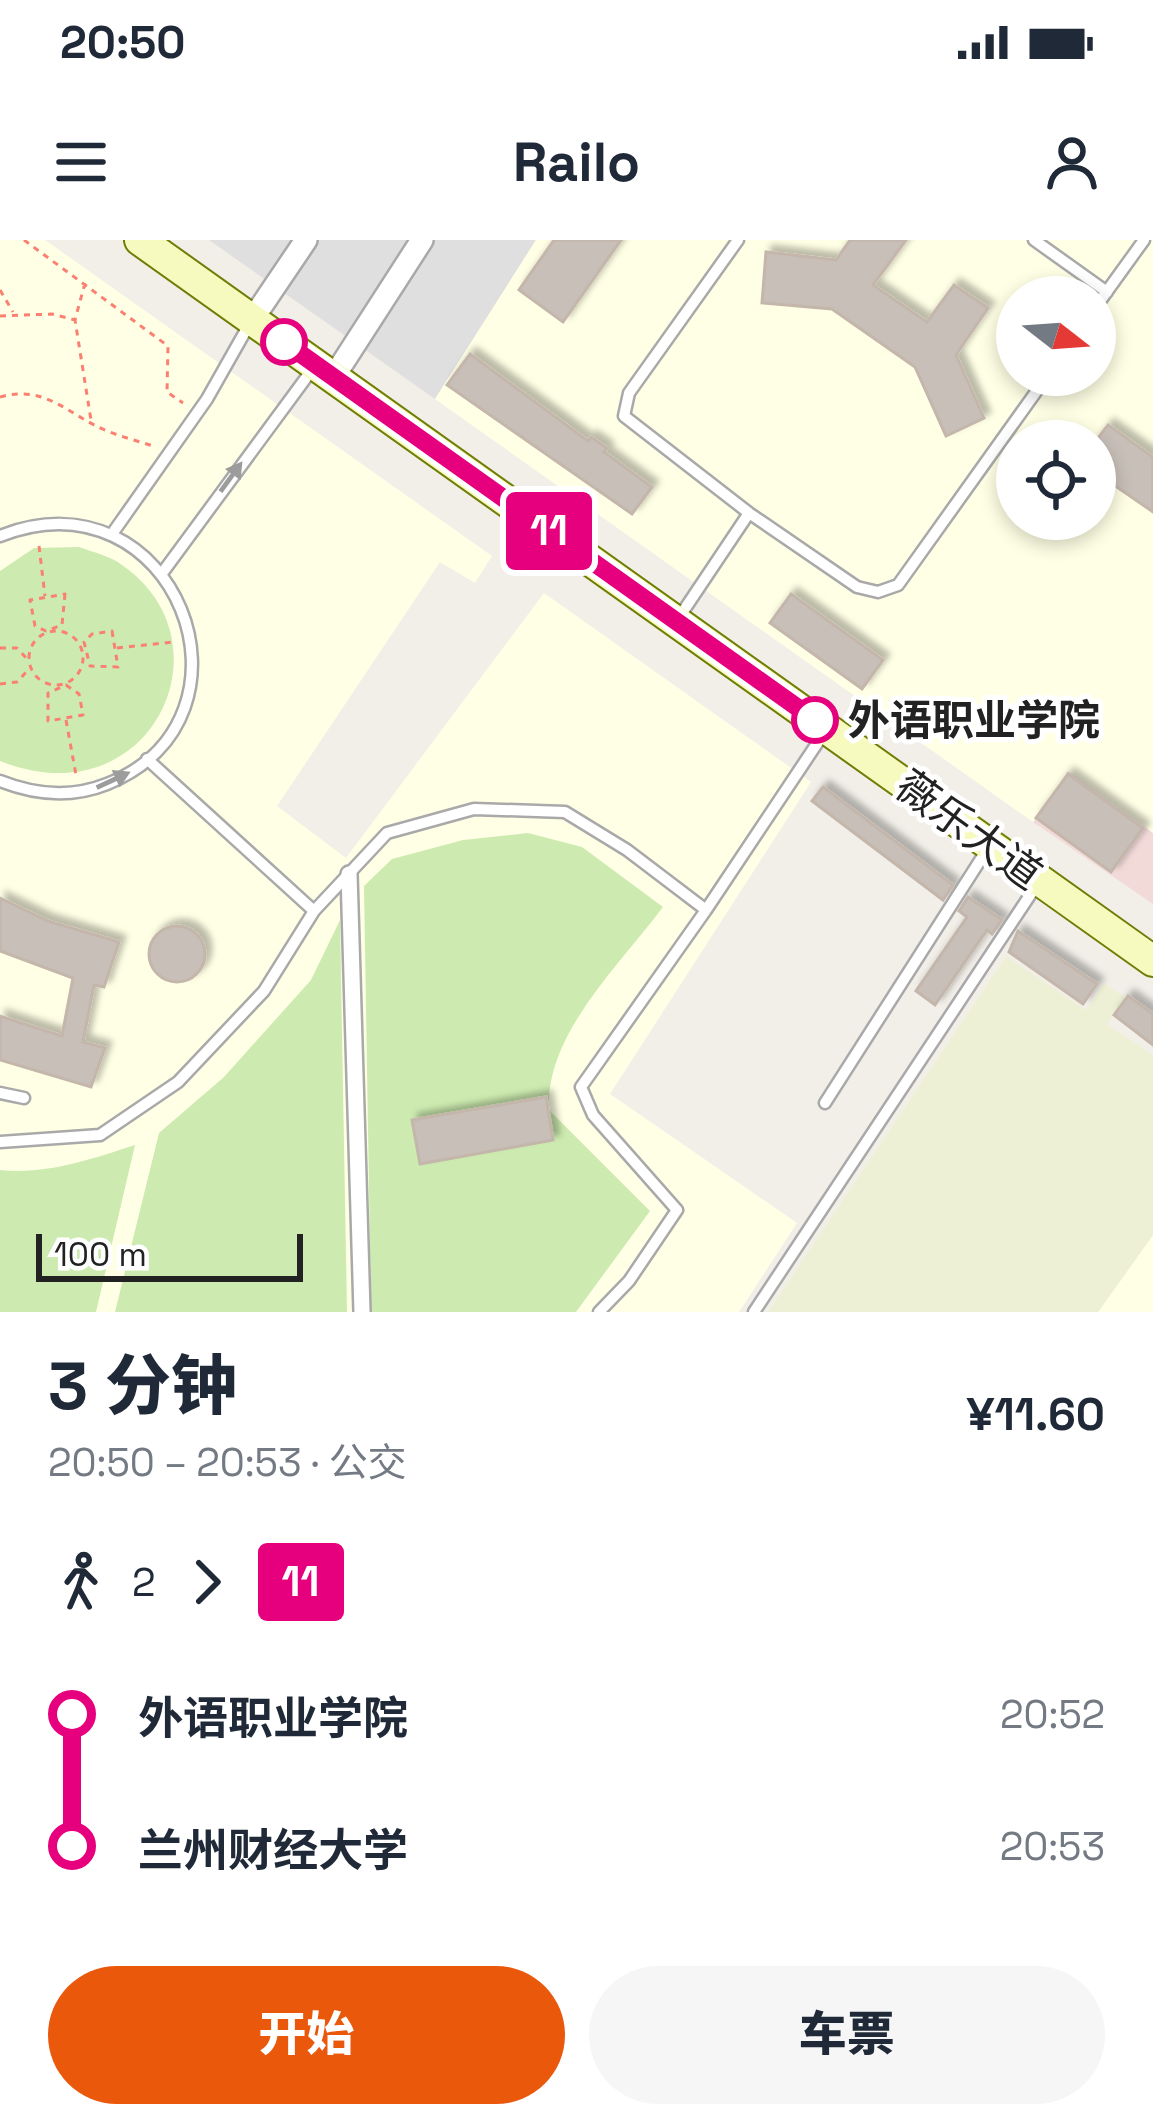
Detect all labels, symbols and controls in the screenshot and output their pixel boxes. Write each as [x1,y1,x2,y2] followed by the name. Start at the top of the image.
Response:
[60,14,185,71] text: 20:50
[513,128,640,197] text: Railo
[48,129,114,195] icon: menu
[1039,129,1105,195] icon: person
[996,276,1116,396] north arrow
[996,276,1116,540] map controls
[262,320,306,364] unlabelled marker
[996,420,1116,540] button: locate
[219,461,243,493] one-way arrow
[495,492,603,570] line badge: 11
[530,504,568,557] text: 11
[848,694,1100,747] place label: 外语职业学院
[793,698,837,742] marker: 外语职业学院
[885,759,1053,901] street label: 薇乐大道
[96,769,131,789] one-way arrow
[36,1228,303,1281] scale bar
[54,1234,147,1276] text: 100 m
[48,1344,237,1428] text: 3 分钟
[966,1386,1105,1443] text: ¥11.60
[48,1438,407,1487] text: 20:50 – 20:53 · 公交
[48,1549,114,1615] icon: walk
[174,1549,240,1615] icon: forward
[282,1555,320,1608] text: 11
[132,1558,156,1607] text: 2
[138,1690,408,1747] text: 外语职业学院
[1000,1690,1105,1739] text: 20:52
[138,1822,408,1879] text: 兰州财经大学
[1000,1822,1105,1871] text: 20:53
[48,1966,565,2104] button: 开始
[589,1966,1105,2104] button: 车票

